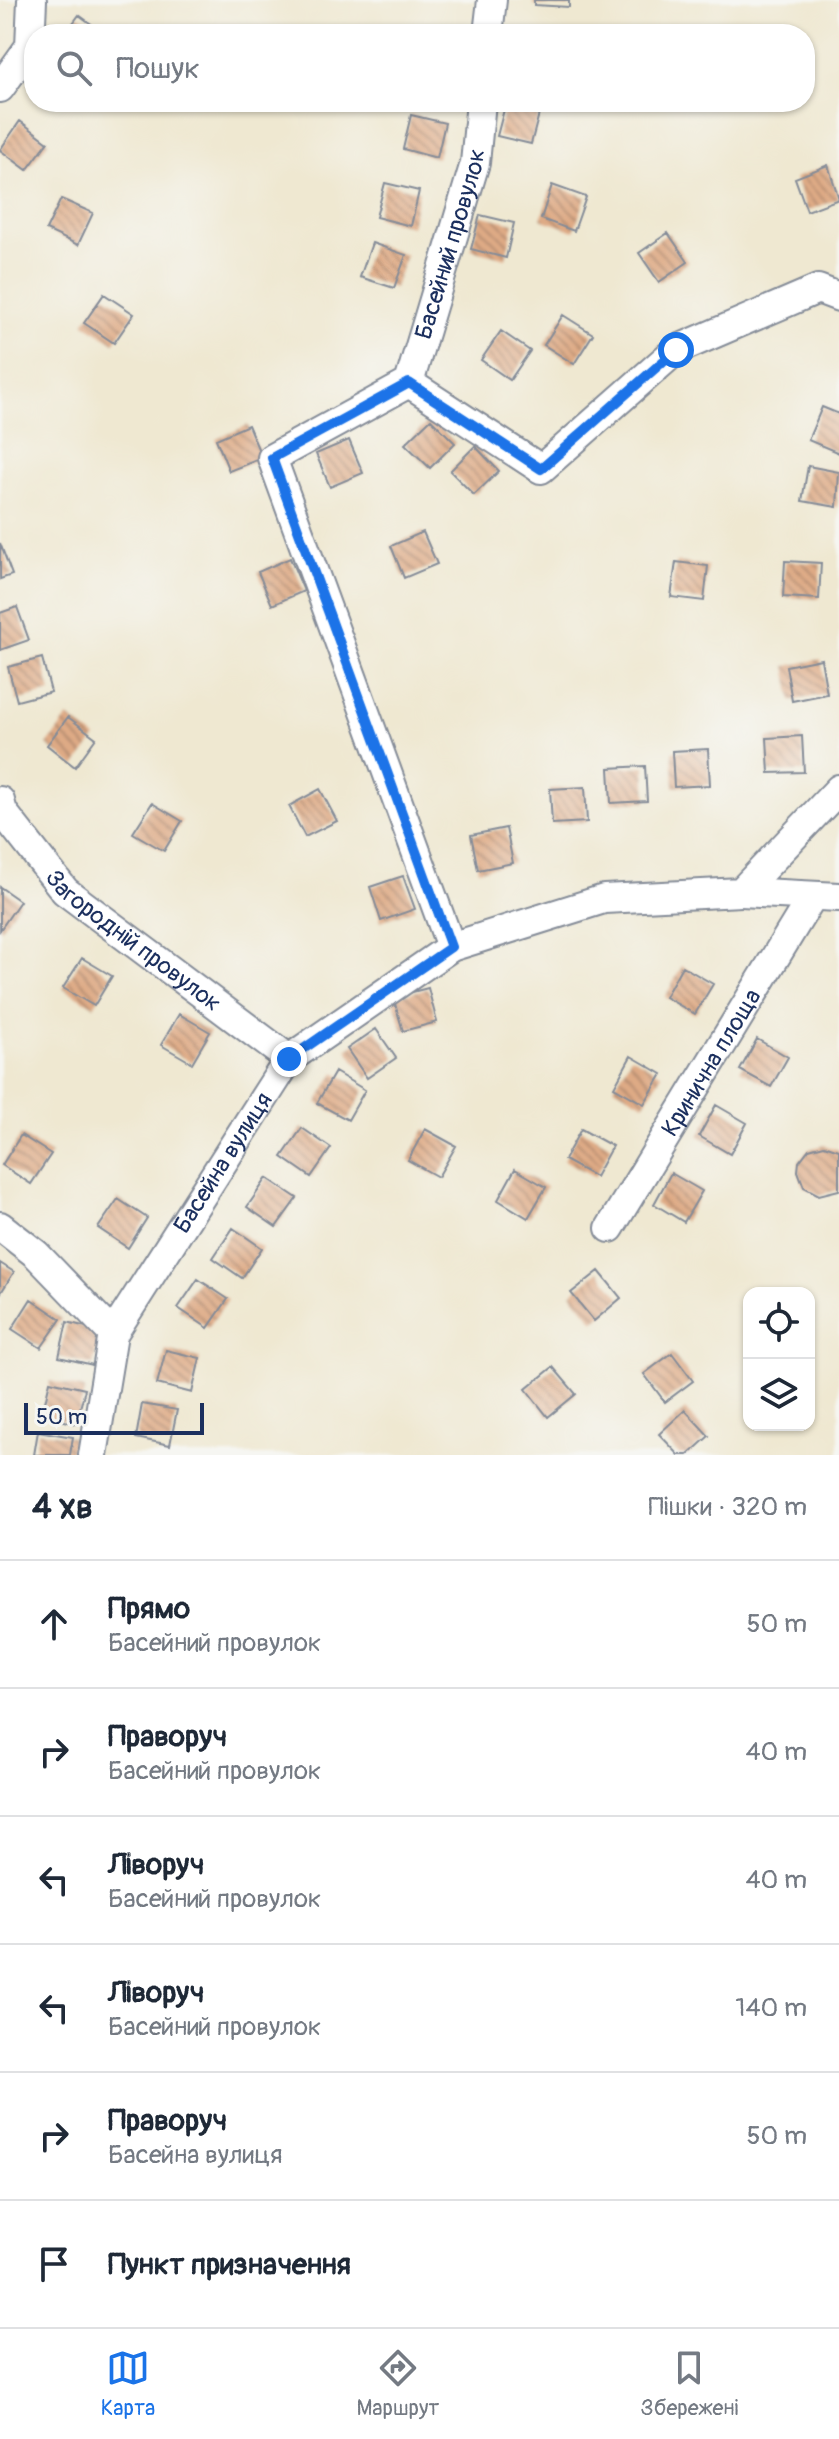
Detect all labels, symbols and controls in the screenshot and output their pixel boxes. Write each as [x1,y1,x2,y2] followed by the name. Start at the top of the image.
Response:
[24,24,815,112] search box
[52,46,96,90] icon: search
[116,50,200,87] text: Пошук
[408,148,491,343] street label: Басейний провулок
[658,332,694,368] route start
[39,864,227,1018] street label: Загородній провулок
[655,983,767,1141] street label: Кринична площа
[271,1041,307,1077] route end
[167,1087,278,1238] street label: Басейна вулиця
[743,1287,815,1431] map controls
[743,1287,815,1359] button: locate
[743,1359,815,1431] button: layers
[24,1399,204,1435] scale bar
[36,1403,87,1431] text: 50 m
[32,1486,93,1529] text: 4 хв
[648,1491,807,1523] text: Пішки · 320 m
[108,1590,190,1627] text: Прямо
[32,1602,76,1646] icon: ahead
[746,1608,807,1640] text: 50 m
[108,1627,321,1659] text: Басейний провулок
[108,1718,227,1755] text: Праворуч
[32,1730,76,1774] icon: right
[745,1736,807,1768] text: 40 m
[108,1755,321,1787] text: Басейний провулок
[108,1846,204,1883] text: Ліворуч
[32,1858,76,1902] icon: left
[745,1864,807,1896] text: 40 m
[108,1883,321,1915] text: Басейний провулок
[108,1974,204,2011] text: Ліворуч
[32,1986,76,2030] icon: left
[735,1992,807,2024] text: 140 m
[108,2011,321,2043] text: Басейний провулок
[108,2102,227,2139] text: Праворуч
[32,2114,76,2158] icon: right
[746,2120,807,2152] text: 50 m
[108,2139,283,2171] text: Басейна вулиця
[32,2242,76,2286] icon: arrive
[108,2246,351,2283] text: Пункт призначення
[101,2346,155,2422] tab: Карта
[356,2346,439,2422] tab: Маршрут
[641,2346,738,2422] tab: Збережені

